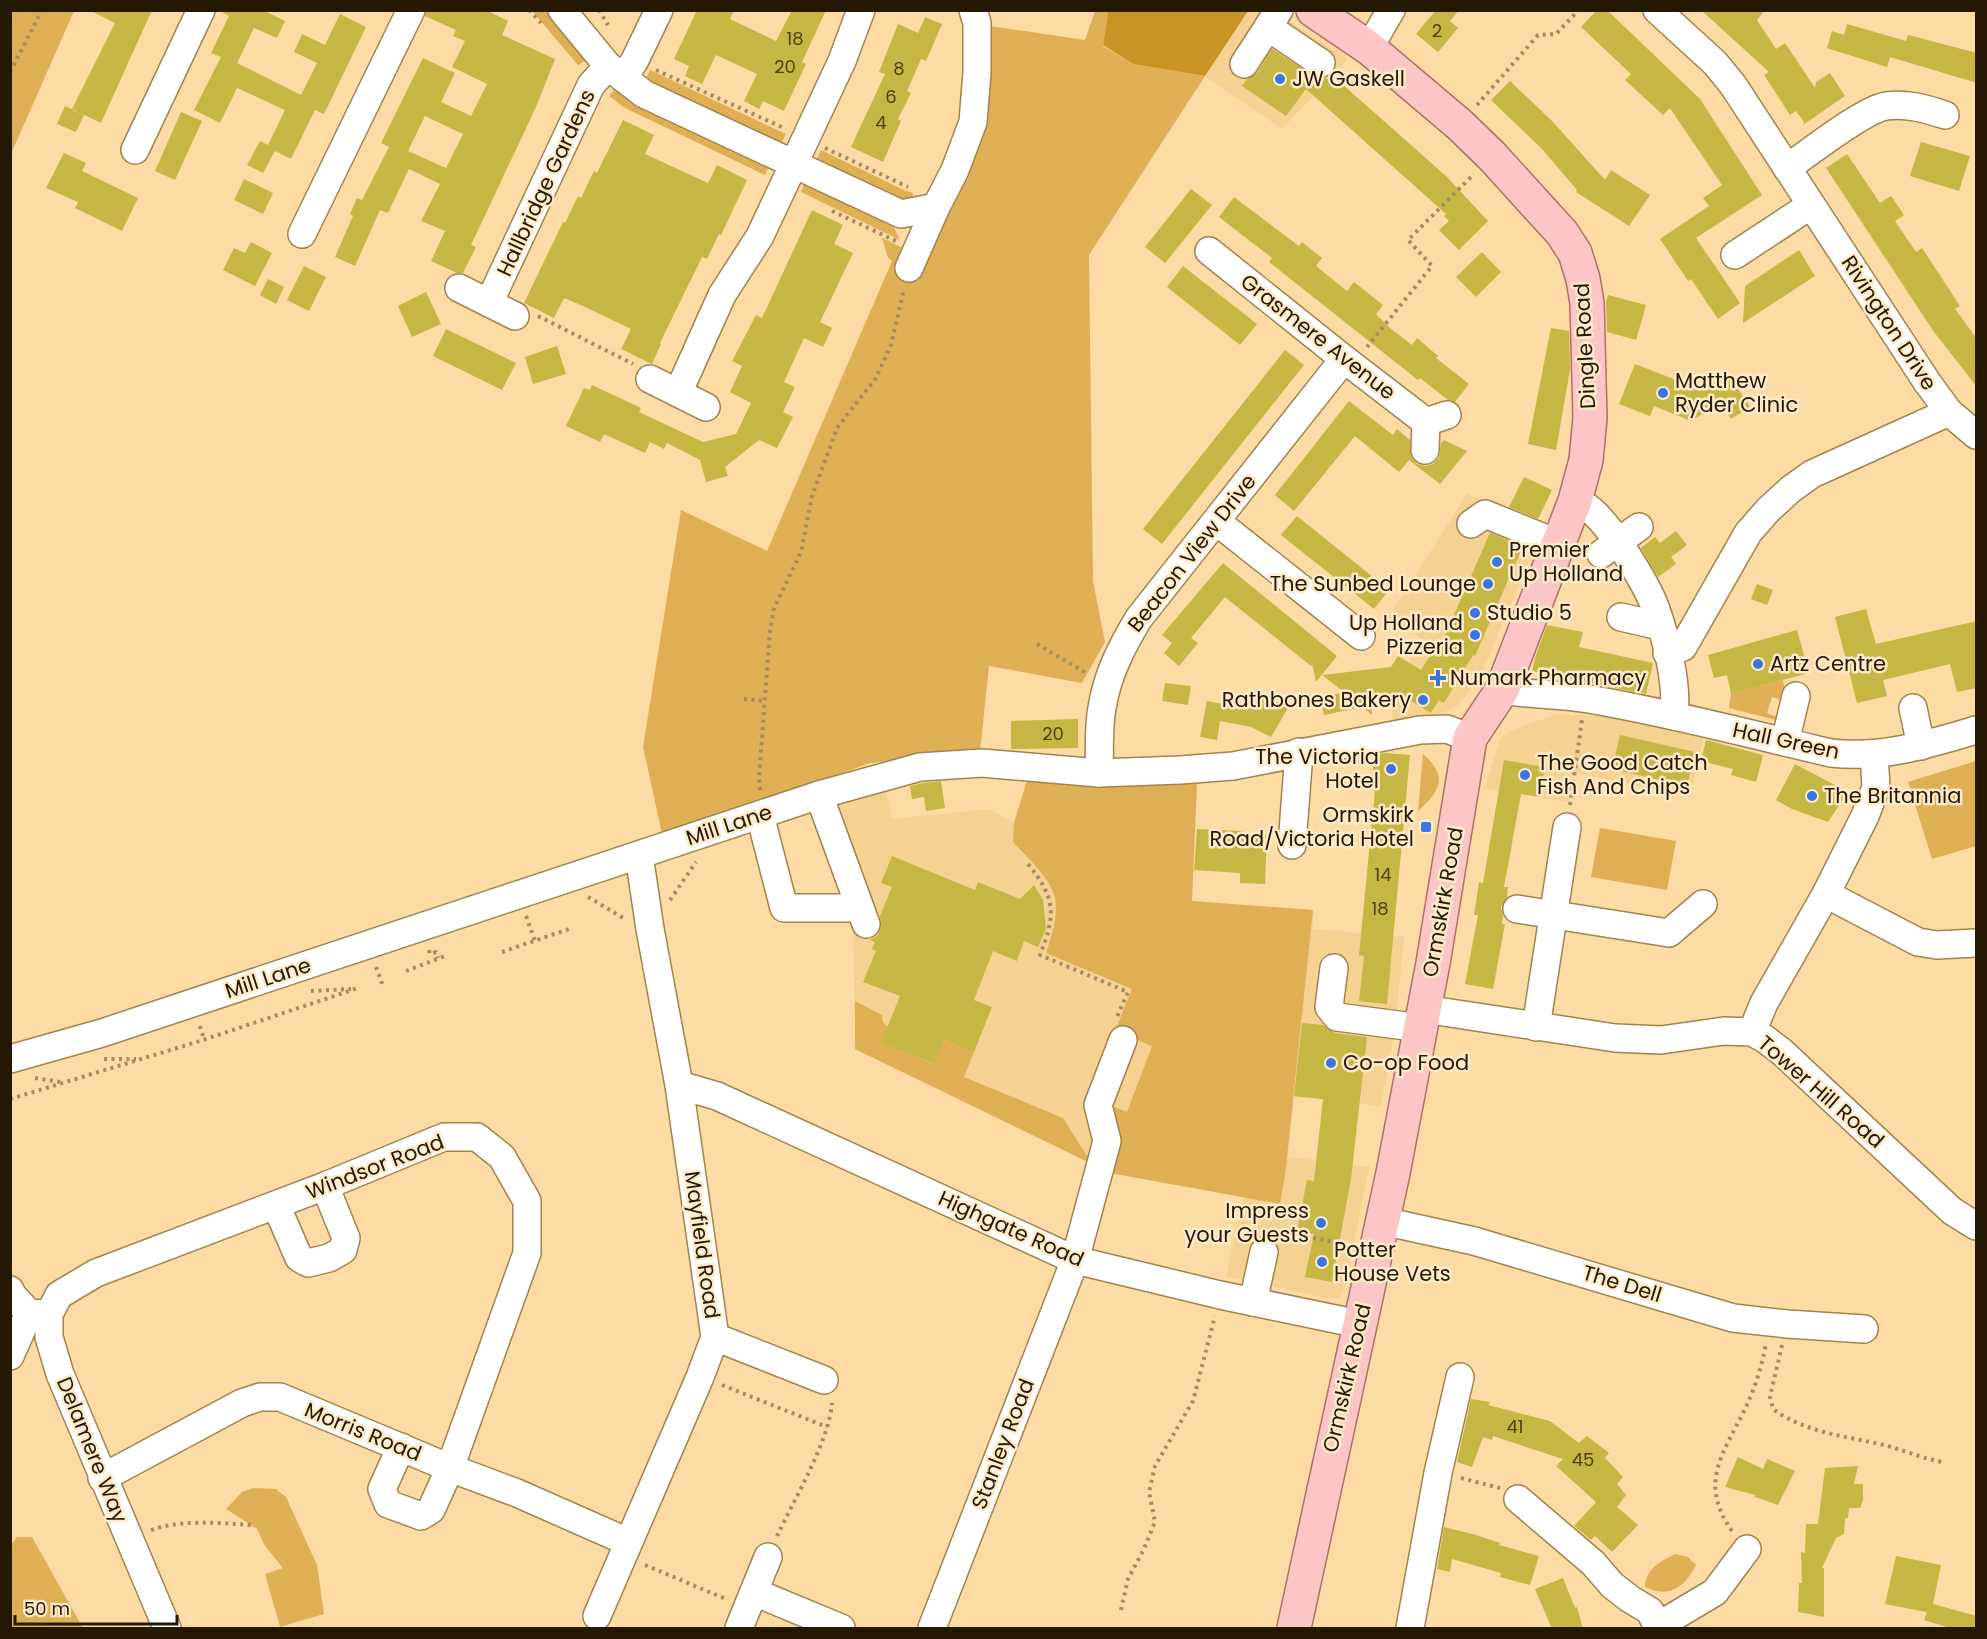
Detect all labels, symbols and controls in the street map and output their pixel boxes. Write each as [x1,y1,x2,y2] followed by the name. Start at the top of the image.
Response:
[1432,18,1442,43] house number: 2
[786,26,804,51] house number: 18
[774,54,796,79] house number: 20
[893,56,905,81] house number: 8
[1292,64,1405,93] place label: JW Gaskell
[1273,72,1287,86] marker: JW Gaskell
[885,84,897,109] house number: 6
[489,85,602,281] street label: Hallbridge Gardens
[875,110,887,135] house number: 4
[1835,250,1944,396] street label: Rivington Drive
[1235,267,1402,406] street label: Grasmere Avenue
[1567,282,1602,410] street label: Dingle Road
[1675,366,1798,419] place label: Matthew Ryder Clinic
[1656,386,1670,400] marker: Matthew Ryder Clinic
[1121,468,1263,638] street label: Beacon View Drive
[1509,535,1623,588] place label: Premier Up Holland
[1490,555,1504,569] marker: Premier Up Holland
[1270,569,1476,598] place label: The Sunbed Lounge
[1481,577,1495,591] marker: The Sunbed Lounge
[1487,598,1572,627] place label: Studio 5
[1468,606,1482,620] marker: Studio 5
[1349,608,1463,661] place label: Up Holland Pizzeria
[1468,628,1482,642] marker: Up Holland Pizzeria
[1770,649,1886,678] place label: Artz Centre
[1751,657,1765,671] marker: Artz Centre
[1450,663,1646,692] place label: Numark Pharmacy
[1431,671,1445,685] marker: Numark Pharmacy
[1222,685,1411,714] place label: Rathbones Bakery
[1416,693,1430,707] marker: Rathbones Bakery
[1730,715,1842,766] street label: Hall Green
[1042,721,1064,746] house number: 20
[1255,742,1379,795] place label: The Victoria Hotel
[1537,748,1708,801] place label: The Good Catch Fish And Chips
[1384,762,1398,776] marker: The Victoria Hotel
[1518,768,1532,782] marker: The Good Catch Fish And Chips
[1824,781,1961,810] place label: The Britannia
[1805,789,1819,803] marker: The Britannia
[682,797,776,852] street label: Mill Lane
[1210,800,1414,853] place label: Ormskirk Road/Victoria Hotel
[1419,820,1433,834] marker: Ormskirk Road/Victoria Hotel
[1415,825,1470,979] street label: Ormskirk Road
[1374,862,1392,887] house number: 14
[1371,896,1389,921] house number: 18
[221,950,315,1005] street label: Mill Lane
[1752,1029,1891,1155] street label: Tower Hill Road
[1343,1048,1469,1077] place label: Co-op Food
[1324,1056,1338,1070] marker: Co-op Food
[302,1127,448,1206] street label: Windsor Road
[678,1169,727,1321] street label: Mayfield Road
[934,1183,1089,1274] street label: Highgate Road
[1184,1196,1309,1249] place label: Impress your Guests
[1314,1216,1328,1230] marker: Impress your Guests
[1334,1235,1451,1288] place label: Potter House Vets
[1315,1255,1329,1269] marker: Potter House Vets
[1579,1258,1665,1309] street label: The Dell
[1315,1301,1378,1455] street label: Ormskirk Road
[50,1373,135,1527] street label: Delamere Way
[964,1374,1041,1513] street label: Stanley Road
[300,1395,426,1468] street label: Morris Road
[1506,1414,1524,1439] house number: 41
[1572,1447,1594,1472] house number: 45
[15,1588,177,1626] scale bar
[24,1596,70,1621] text: 50 m

